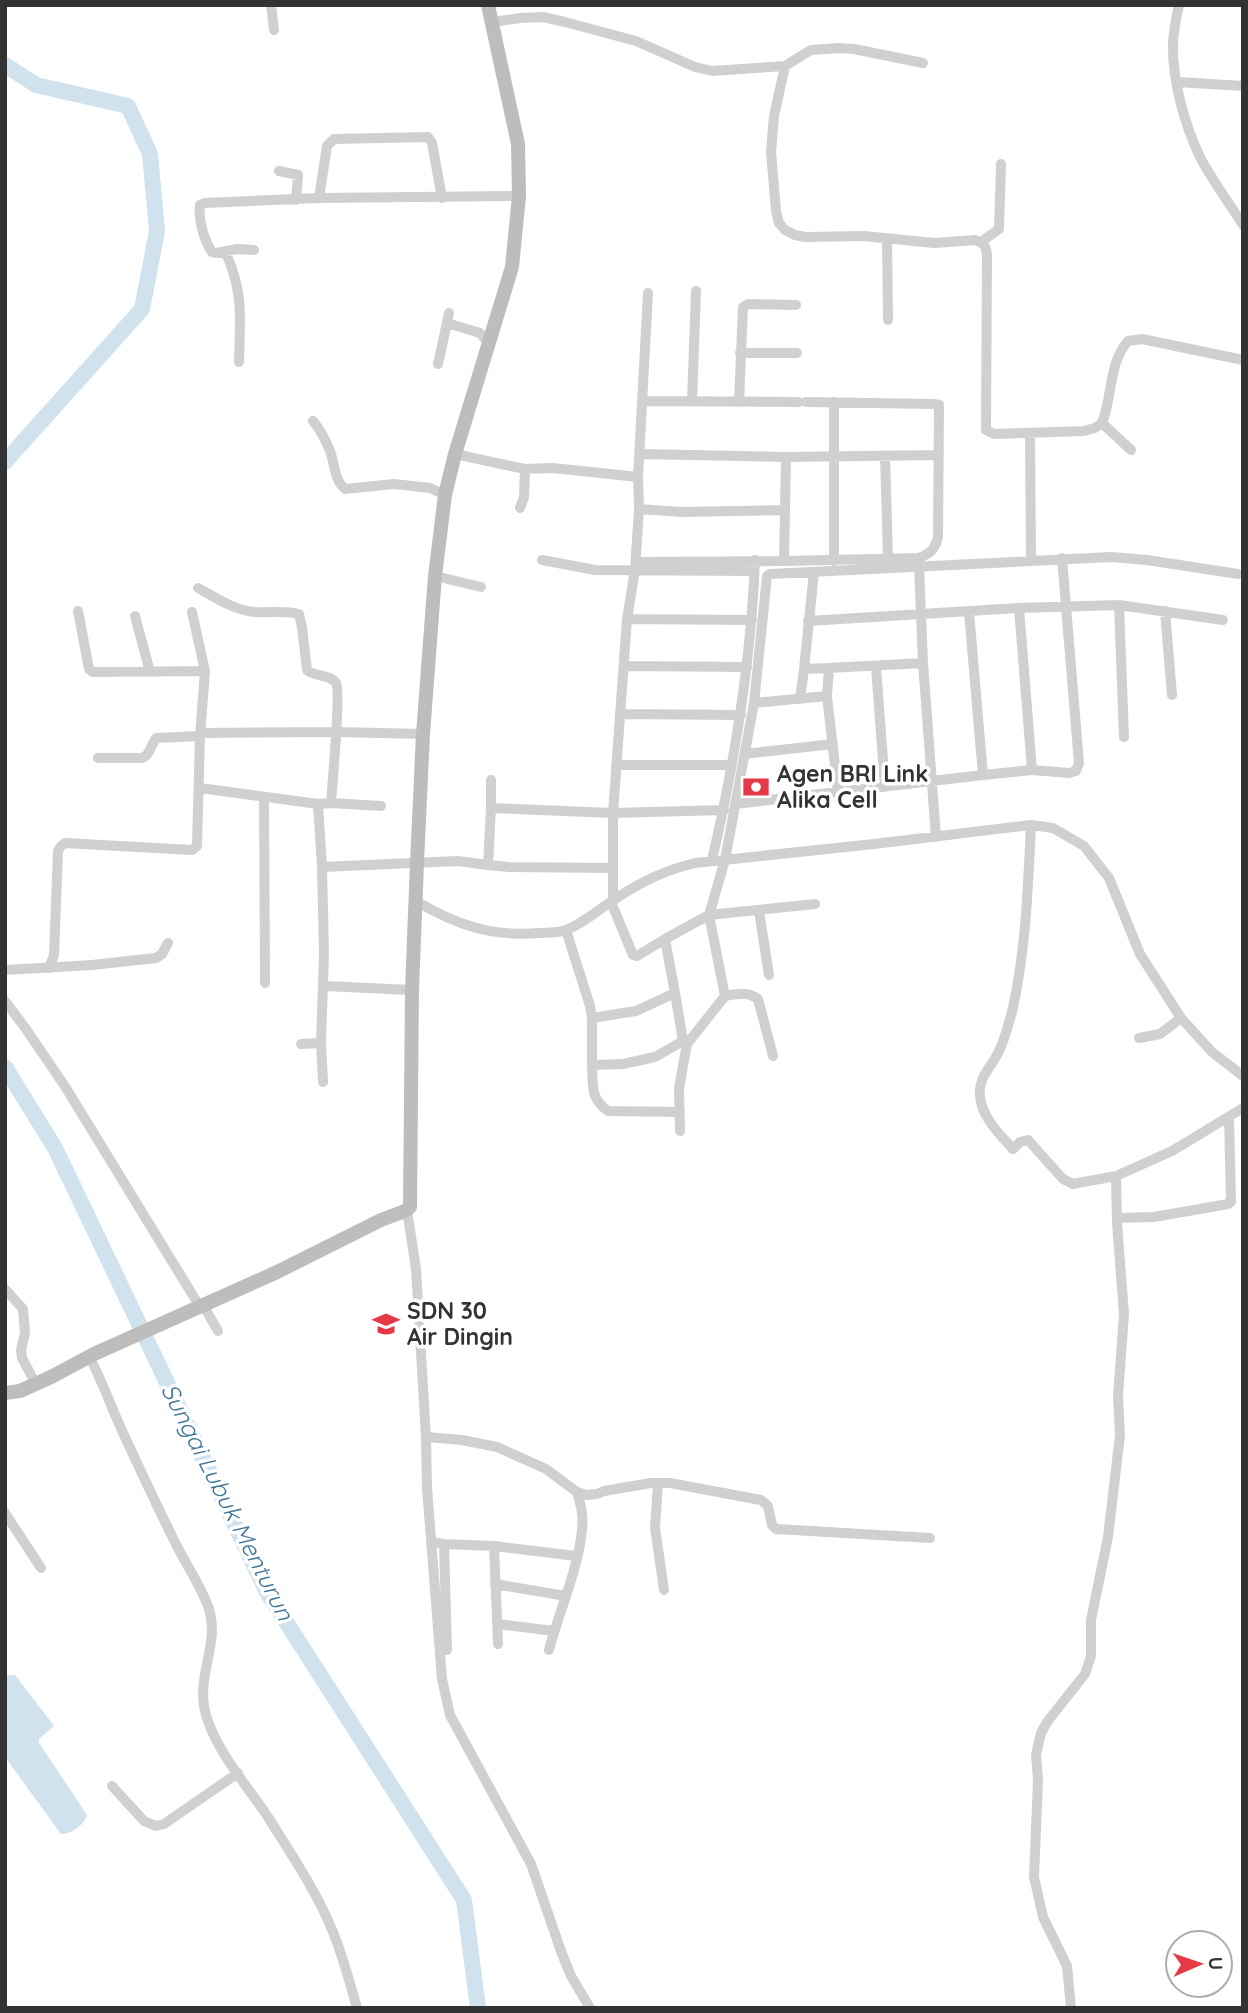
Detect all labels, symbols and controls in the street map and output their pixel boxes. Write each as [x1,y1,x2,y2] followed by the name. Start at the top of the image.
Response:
[777,759,928,814] place label: Agen BRI Link Alika Cell
[741,772,771,802] bank icon: Agen BRI Link Alika Cell
[407,1296,513,1351] place label: SDN 30 Air Dingin
[371,1309,401,1339] school or university icon: SDN 30 Air Dingin
[155,1378,301,1626] water label: Sungai Lubuk Menturun
[1164,1929,1234,1999] north arrow
[1204,1956,1228,1971] text: U

